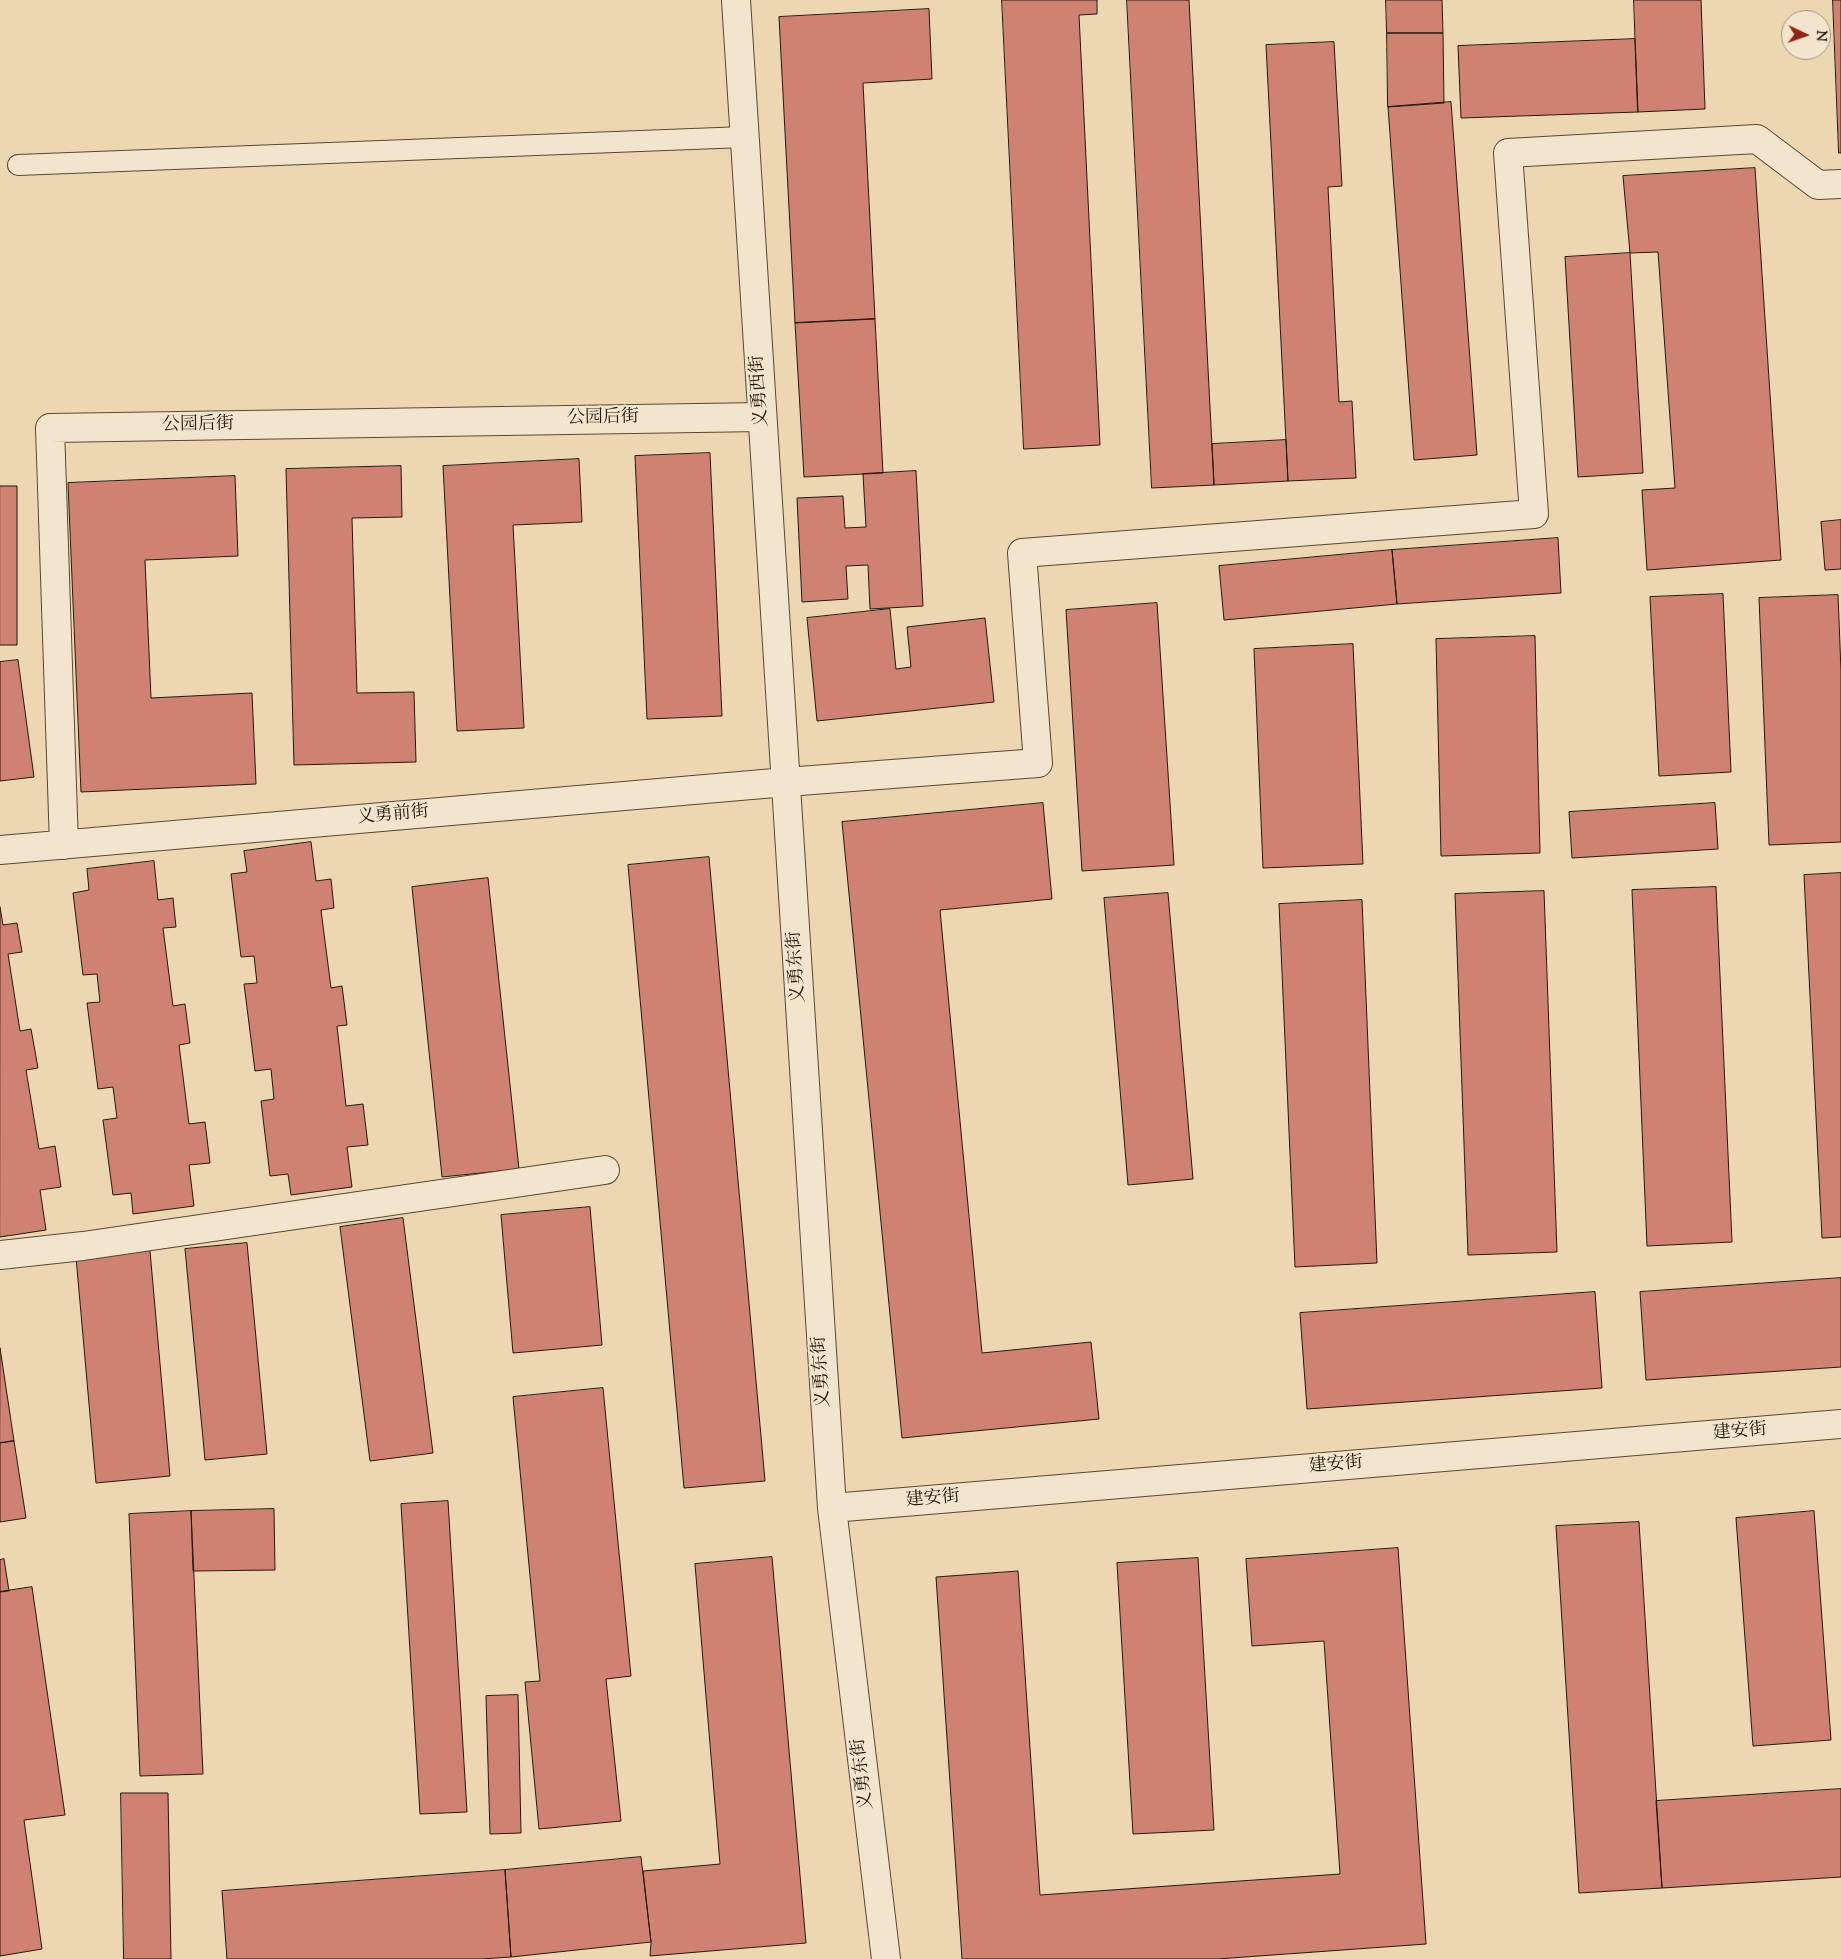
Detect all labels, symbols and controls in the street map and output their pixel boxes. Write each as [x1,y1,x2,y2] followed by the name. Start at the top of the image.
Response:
[1781,10,1831,60] north arrow
[1810,30,1830,42] text: N
[748,354,774,428] street label: 义勇西街
[567,408,639,430] street label: 公园后街
[162,415,234,437] street label: 公园后街
[356,802,430,830] street label: 义勇前街
[785,930,811,1004] street label: 义勇东街
[810,1335,836,1409] street label: 义勇东街
[1712,1420,1768,1446] street label: 建安街
[1308,1453,1364,1479] street label: 建安街
[905,1487,961,1513] street label: 建安街
[849,1737,879,1811] street label: 义勇东街

